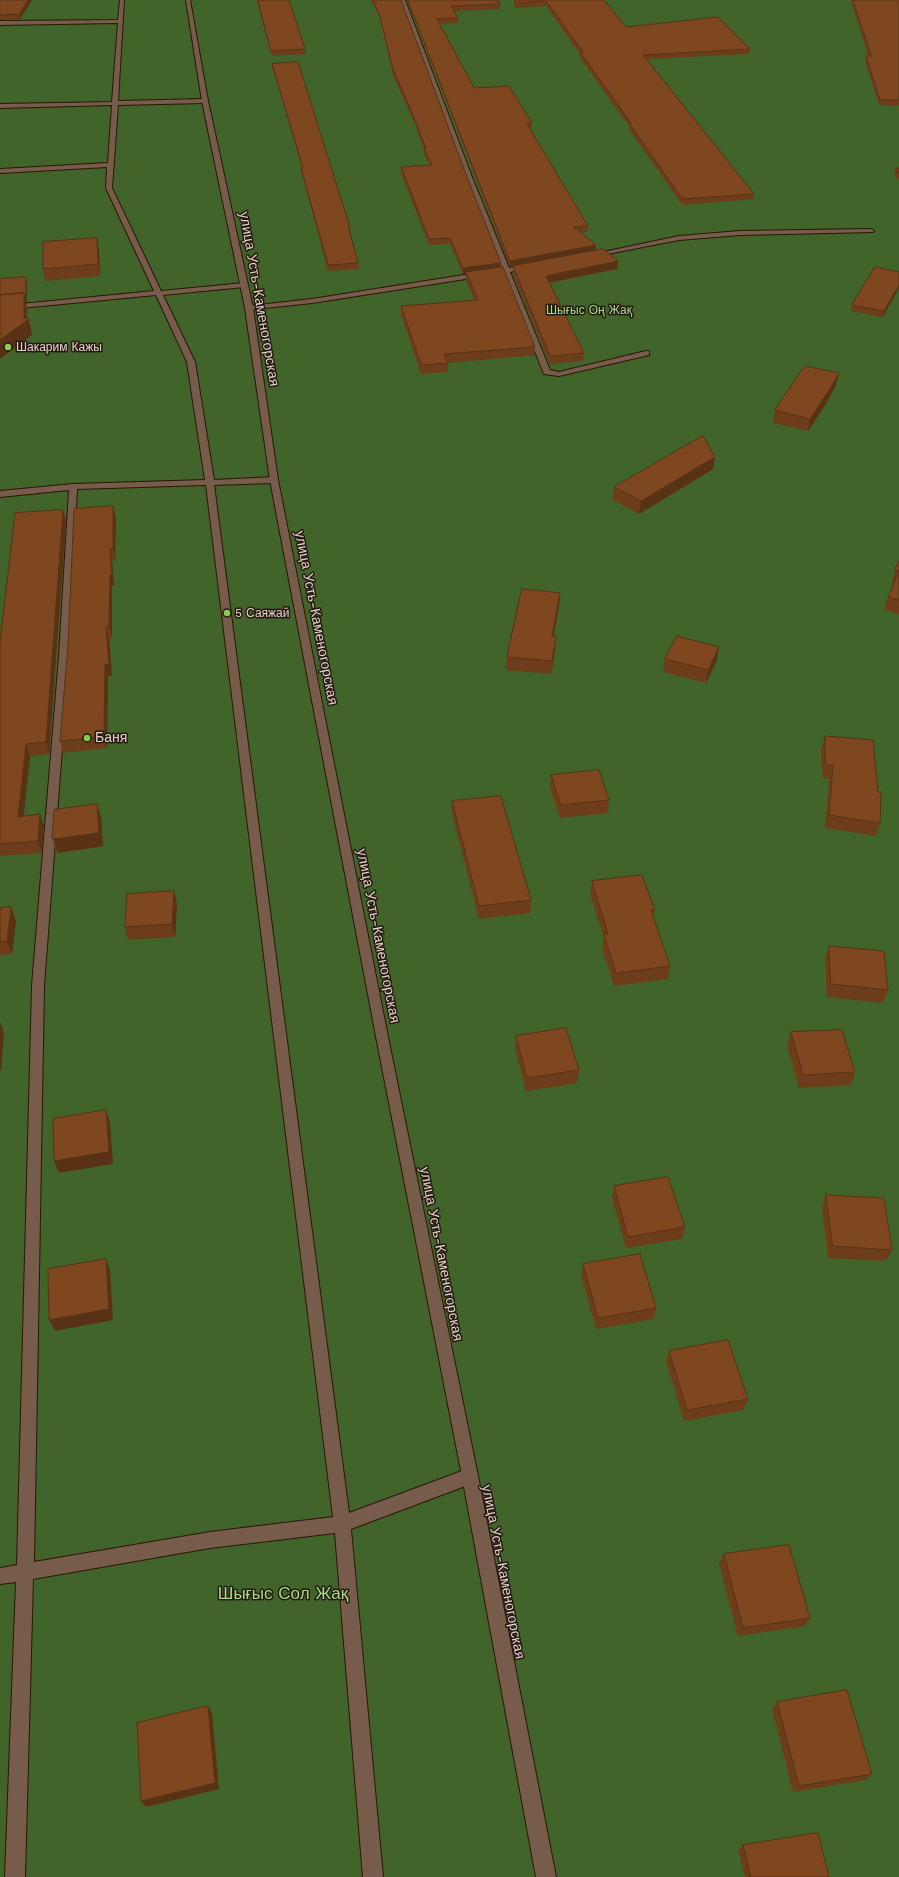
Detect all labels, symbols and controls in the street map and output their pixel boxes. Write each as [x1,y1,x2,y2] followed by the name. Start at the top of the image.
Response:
[235,210,283,388] street label: улица Усть-Каменогорская
[546,303,632,317] park label: Шығыс Оң Жақ
[16,340,102,354] place label: Шакарим Кажы
[3,342,13,352] marker: Шакарим Кажы
[291,529,341,707] street label: улица Усть-Каменогорская
[235,606,289,620] place label: 5 Саяжай
[222,608,232,618] marker: 5 Саяжай
[95,730,127,746] place label: Баня
[82,733,92,743] marker: Баня
[353,847,403,1025] street label: улица Усть-Каменогорская
[416,1165,466,1343] street label: улица Усть-Каменогорская
[478,1483,528,1661] street label: улица Усть-Каменогорская
[218,1584,348,1604] park label: Шығыс Сол Жақ

